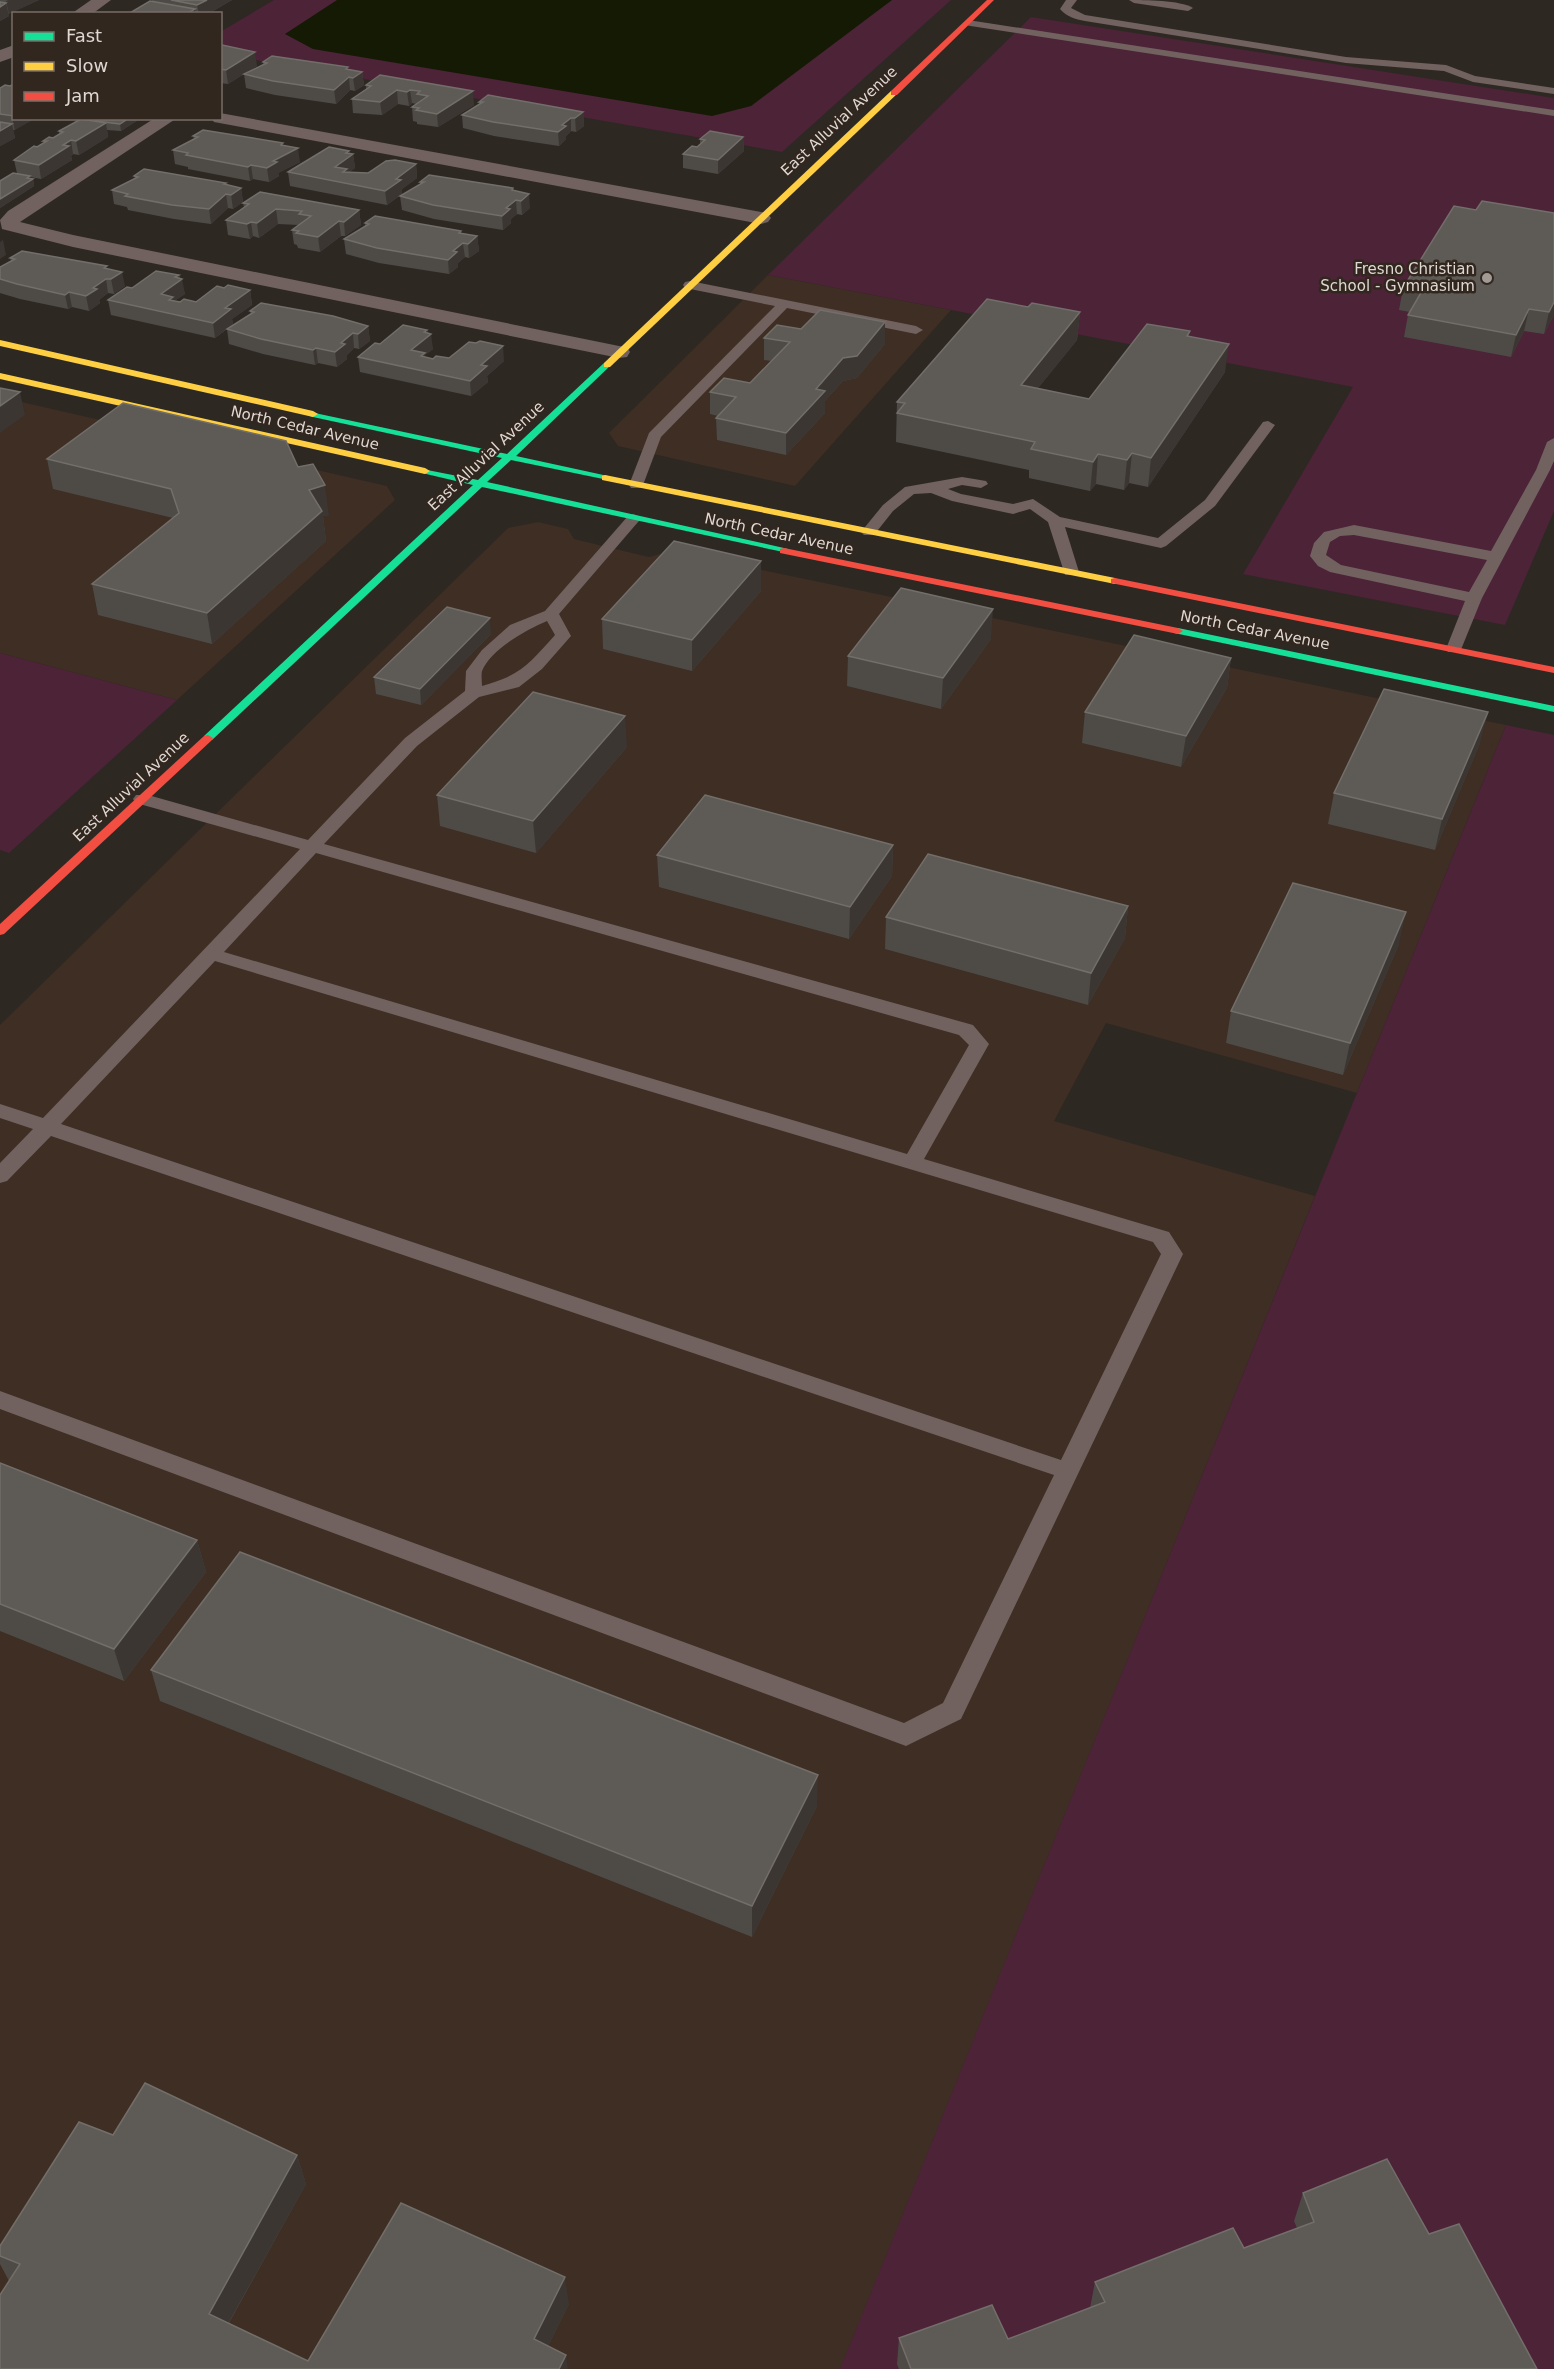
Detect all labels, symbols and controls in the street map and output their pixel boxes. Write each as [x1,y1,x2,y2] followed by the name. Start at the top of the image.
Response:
[12,12,222,120] legend
[66,25,102,46] text: Fast
[66,55,108,76] text: Slow
[777,63,901,179] street label: East Alluvial Avenue
[65,85,100,106] text: Jam
[1320,260,1475,295] place label: Fresno Christian School - Gymnasium
[1480,271,1494,285] marker: Fresno Christian School - Gymnasium
[424,398,548,514] street label: East Alluvial Avenue
[229,402,381,454] street label: North Cedar Avenue
[703,509,855,559] street label: North Cedar Avenue
[1179,607,1331,653] street label: North Cedar Avenue
[69,729,193,845] street label: East Alluvial Avenue

